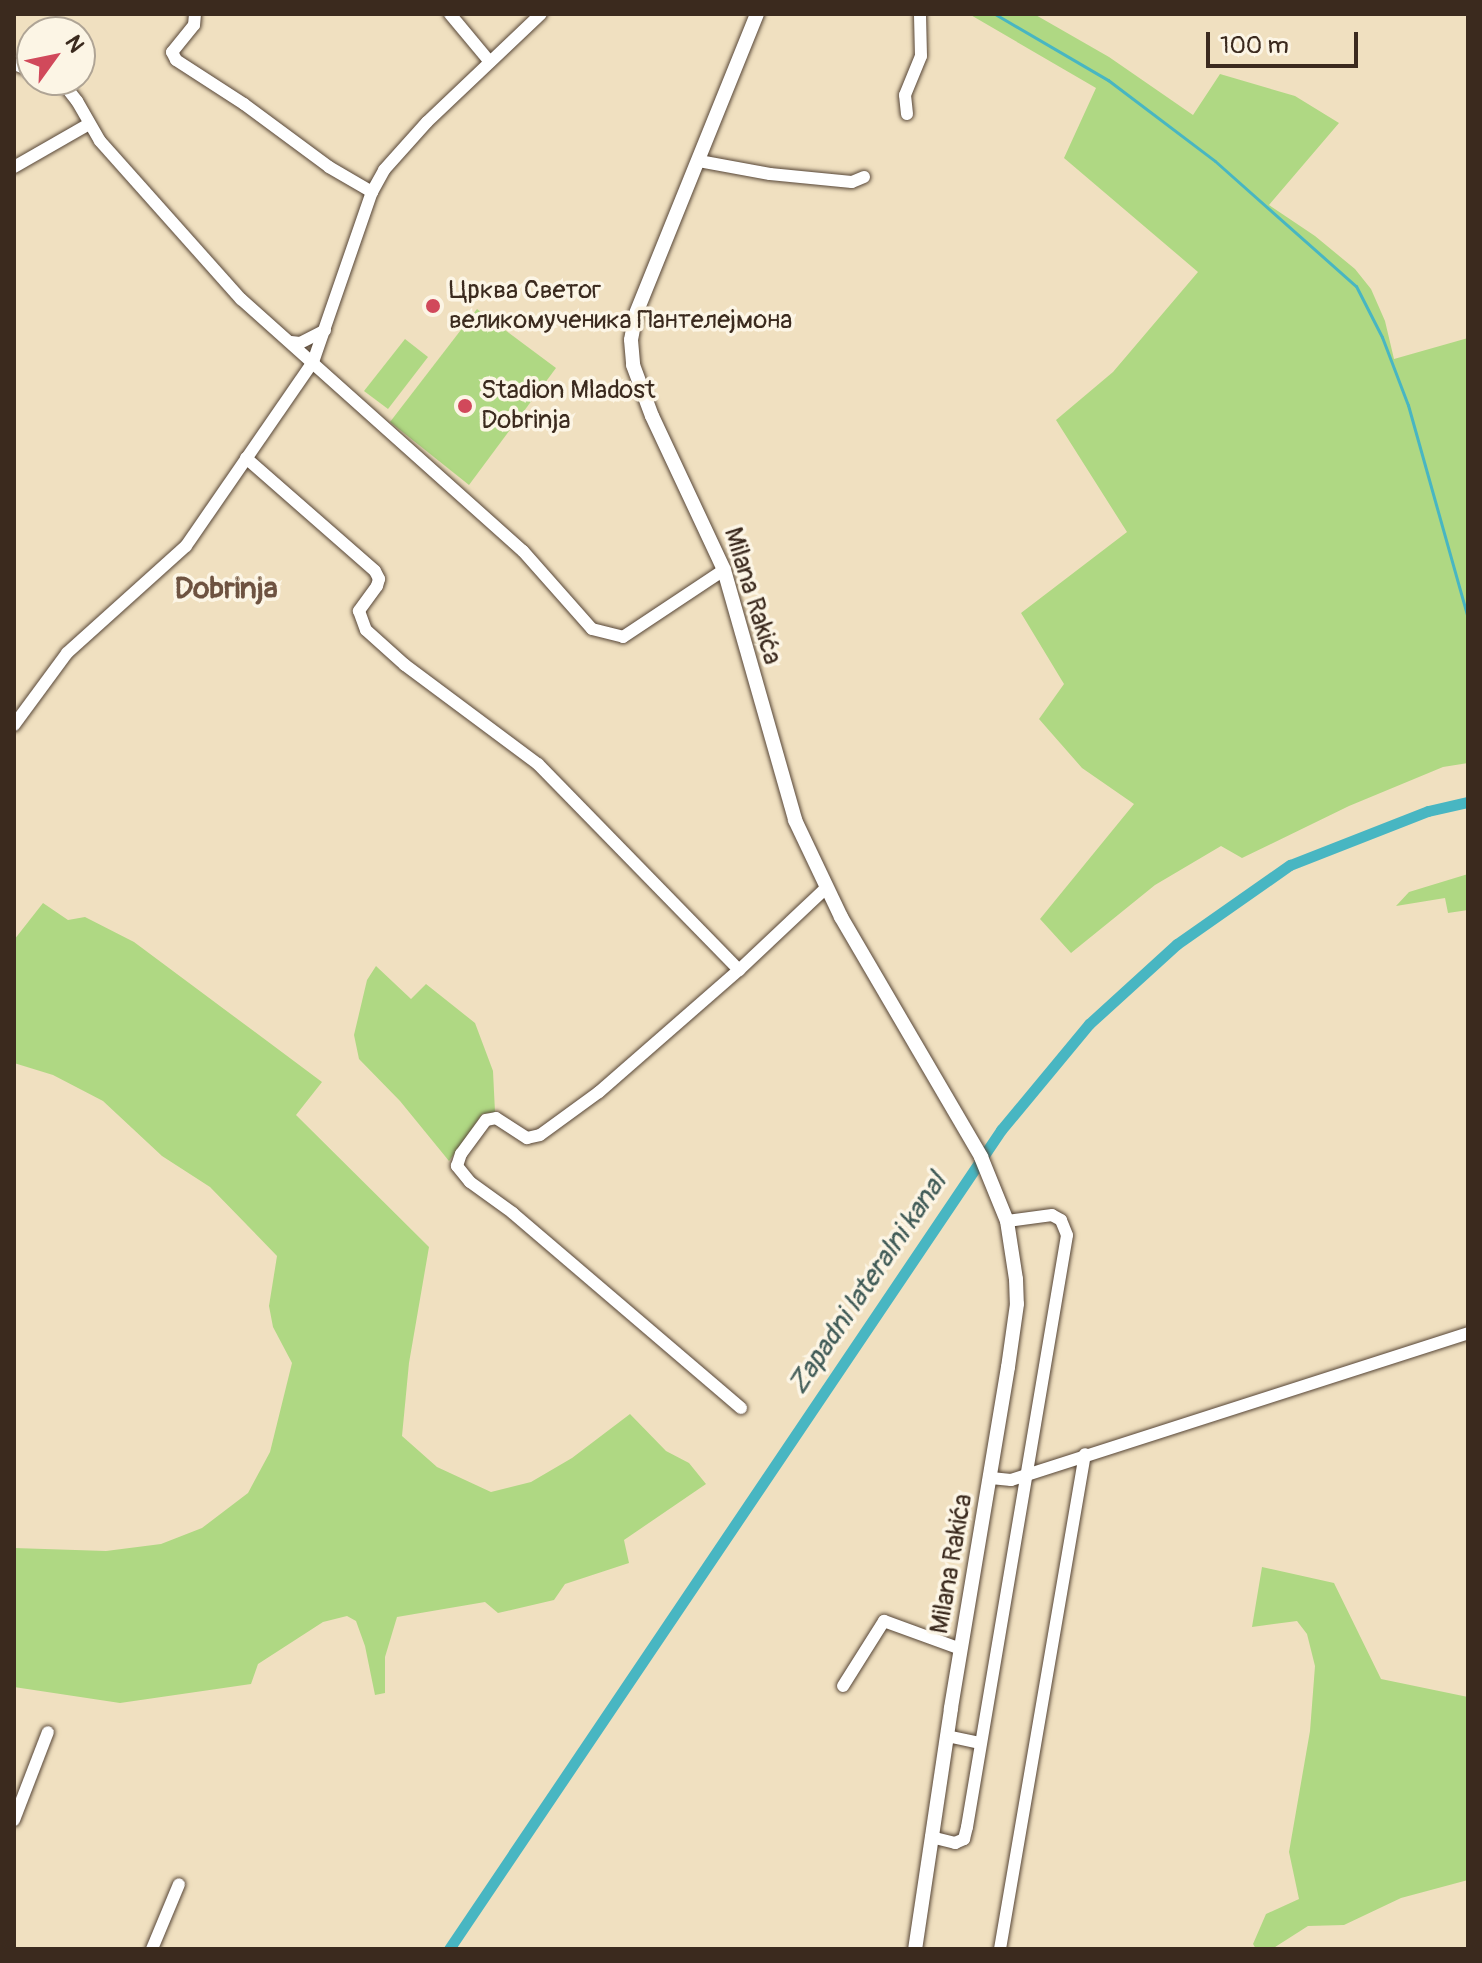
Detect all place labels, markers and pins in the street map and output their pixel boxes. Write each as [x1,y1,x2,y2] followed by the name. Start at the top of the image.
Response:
[449,275,792,336] place label: Црква Светог великомученика Пантелејмона
[424,297,442,315] marker: Црква Светог великомученика Пантелејмона
[481,375,655,436] place label: Stadion Mladost Dobrinja
[456,397,474,415] marker: Stadion Mladost Dobrinja

